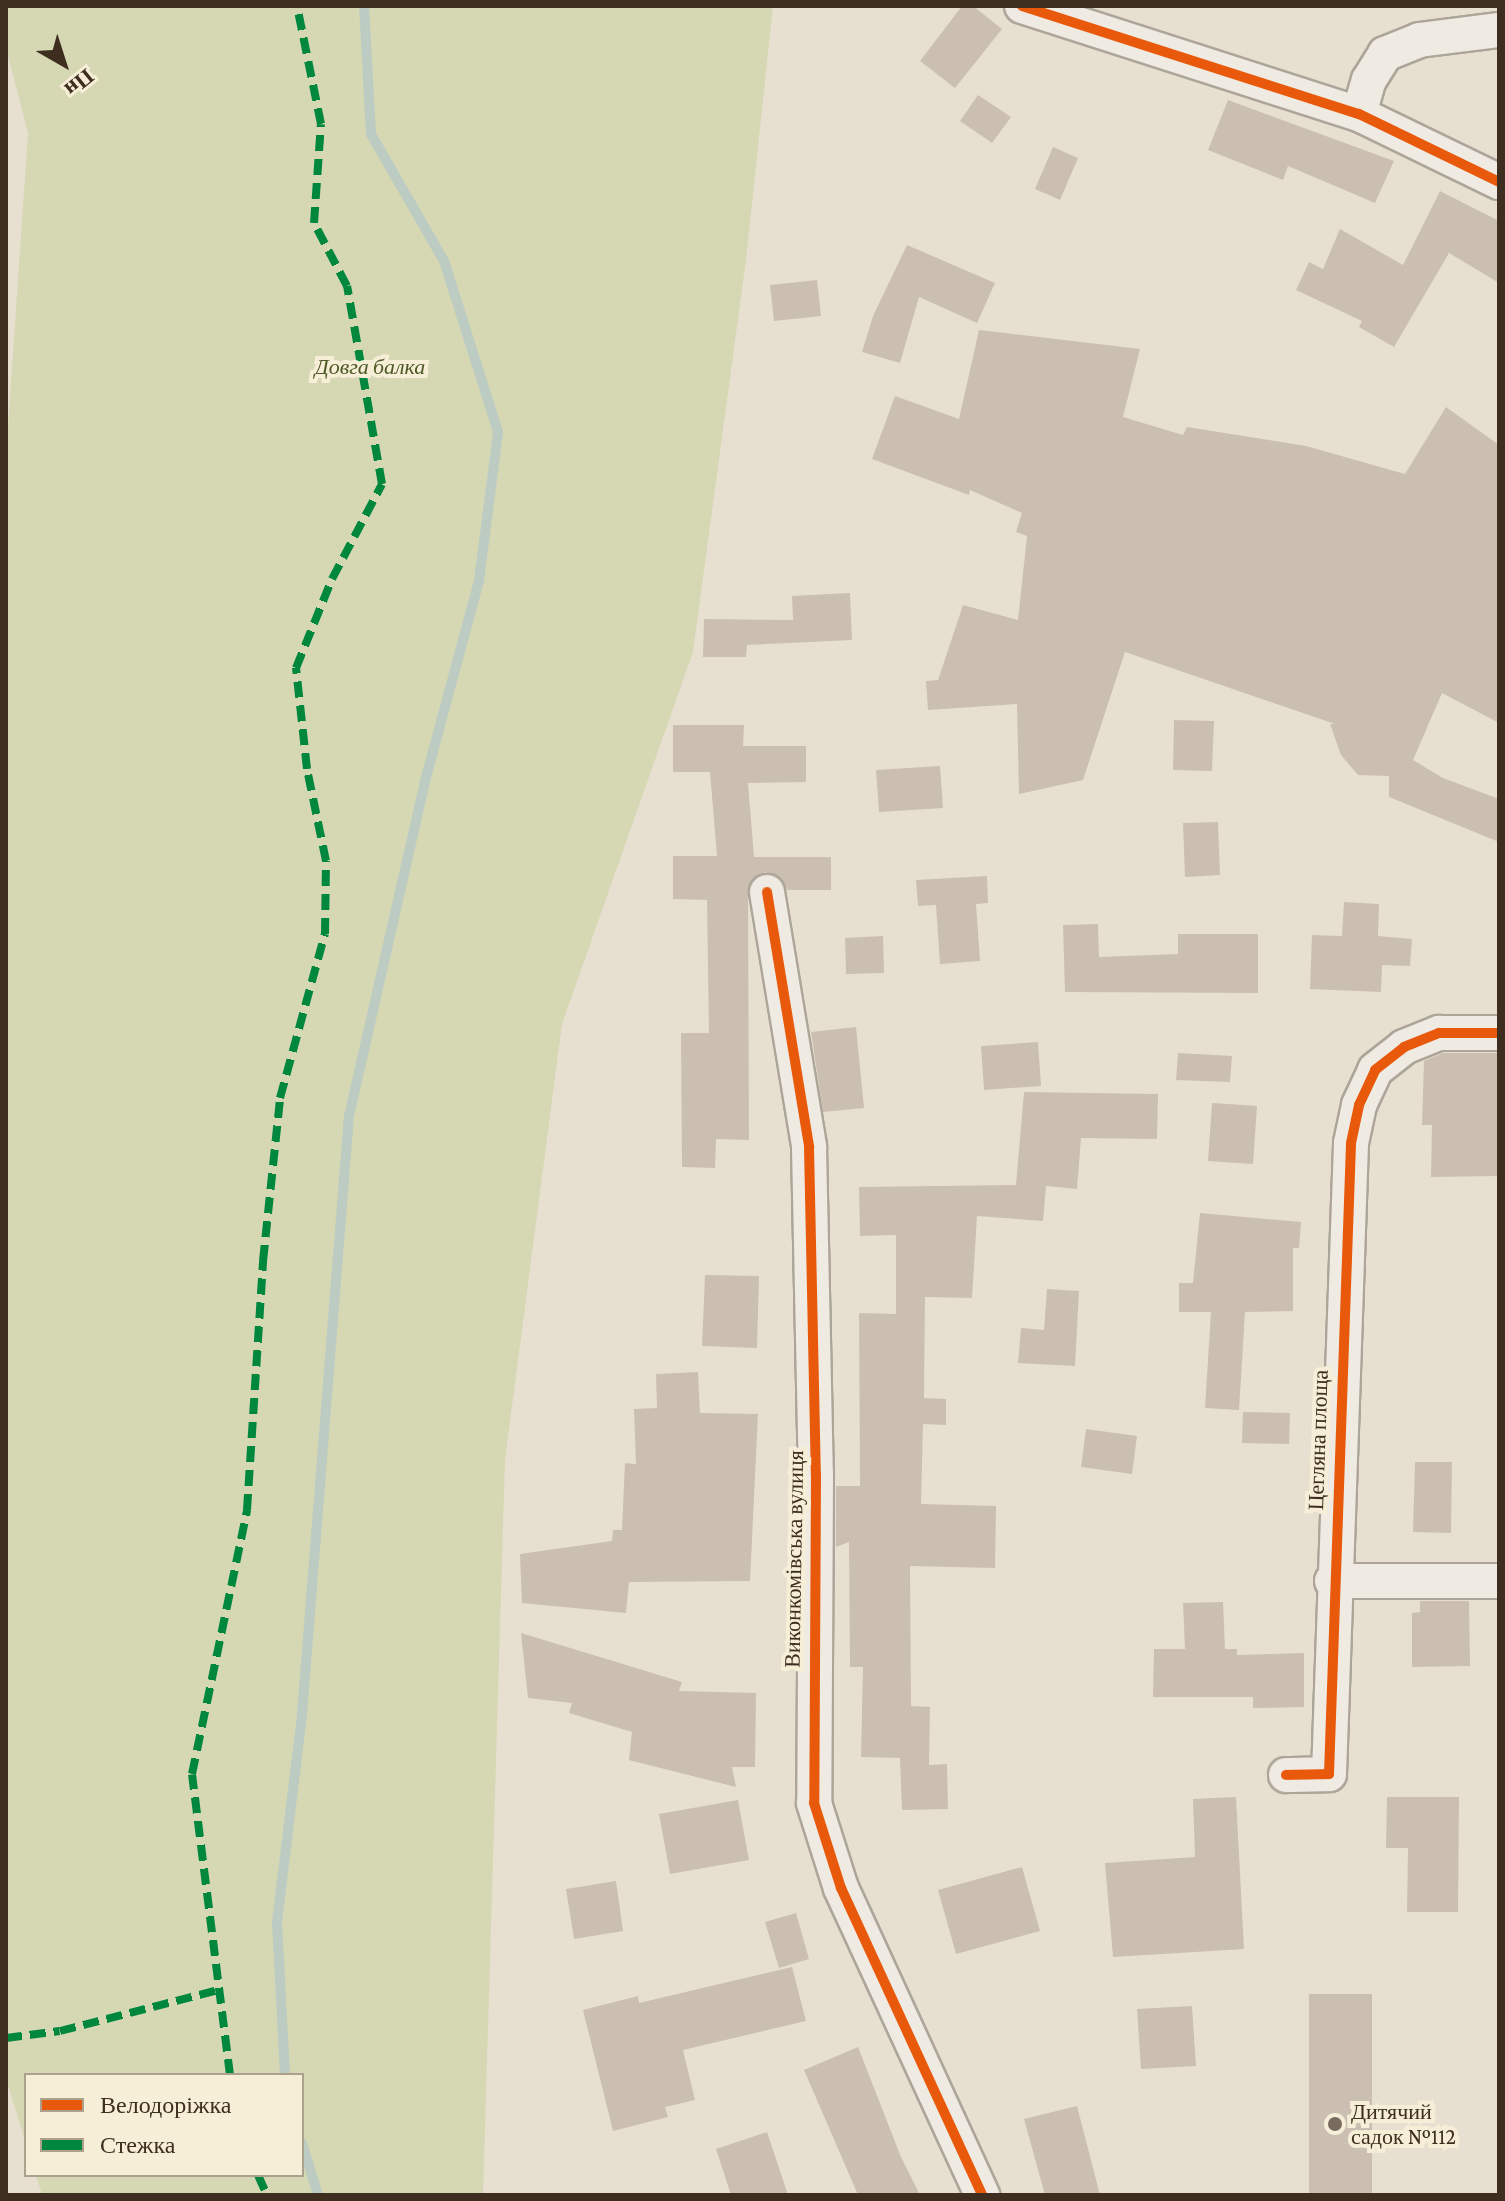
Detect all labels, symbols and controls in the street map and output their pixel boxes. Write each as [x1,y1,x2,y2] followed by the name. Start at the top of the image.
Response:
[24,24,104,104] north arrow
[60,64,99,102] text: Пн
[315,354,425,380] park label: Довга балка
[1302,1369,1334,1511] street label: Цегляна площа
[779,1450,809,1668] street label: Виконкомівська вулиця
[24,2073,304,2177] legend
[100,2091,231,2118] text: Велодоріжка
[1351,2098,1456,2150] place label: Дитячий садок №112
[1326,2115,1344,2133] marker: Дитячий садок №112
[100,2131,175,2158] text: Стежка

